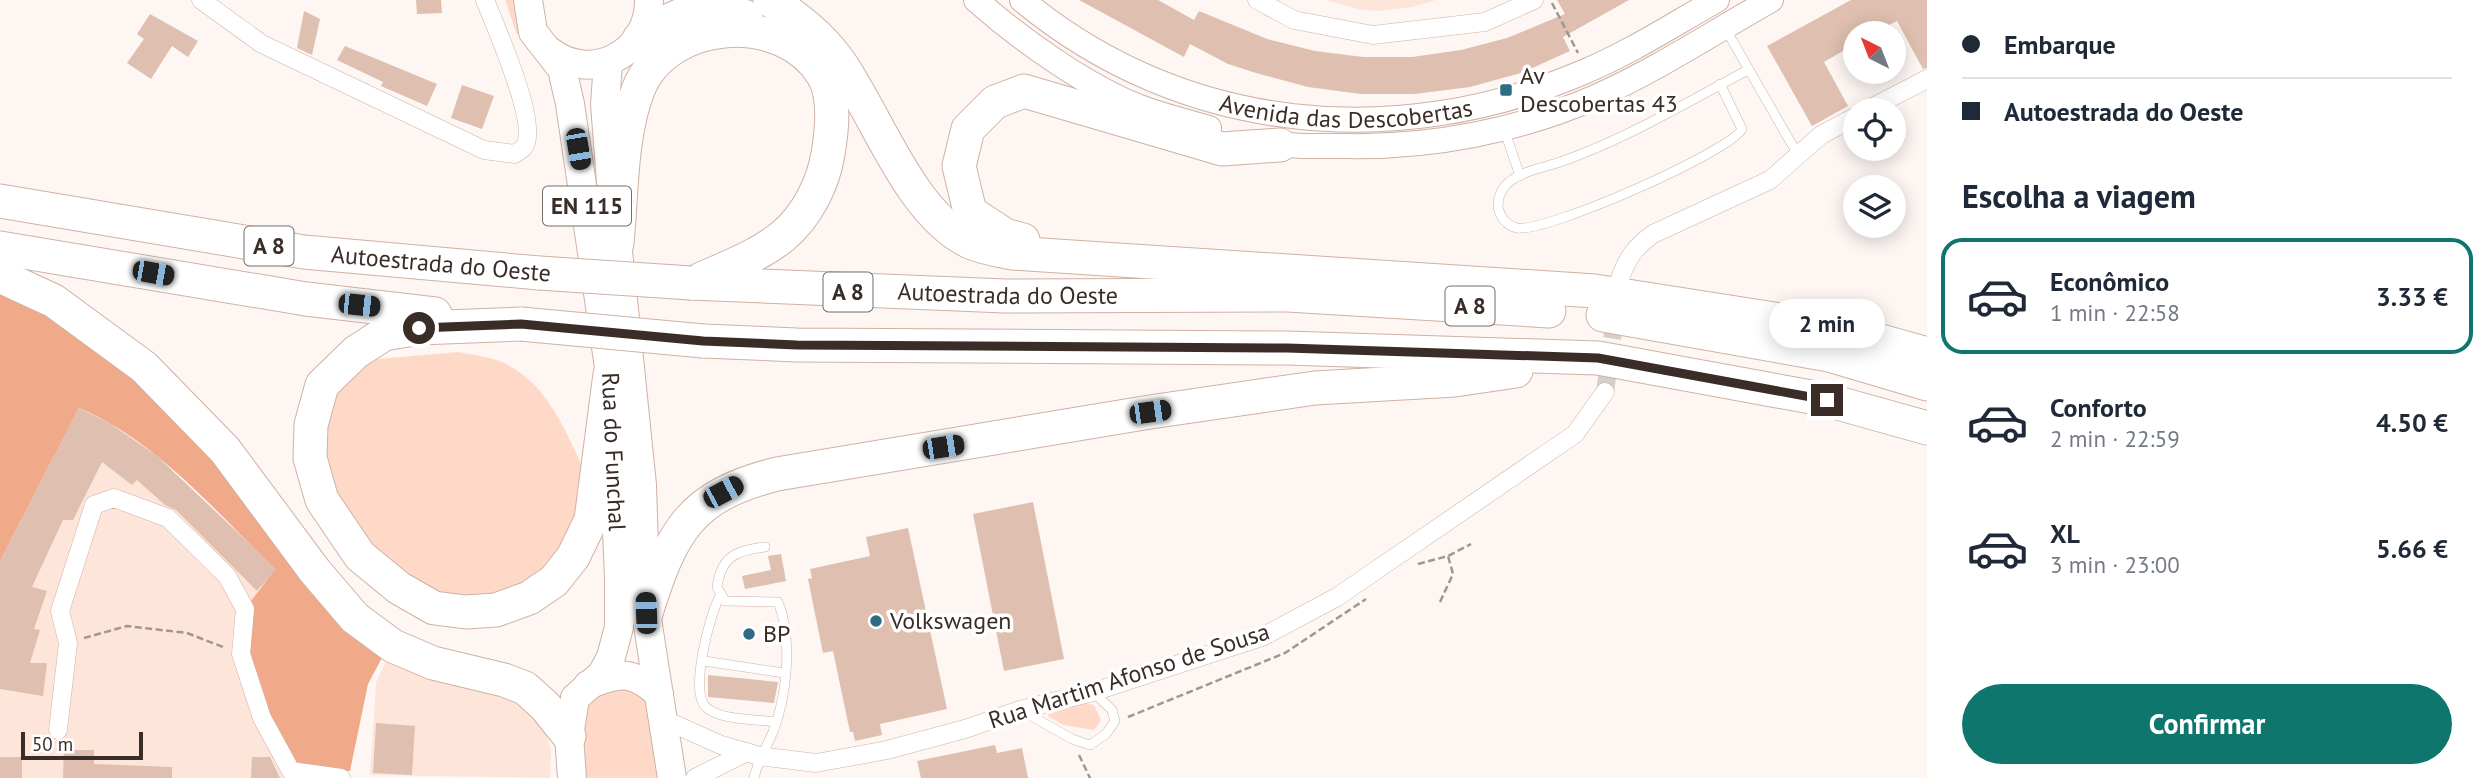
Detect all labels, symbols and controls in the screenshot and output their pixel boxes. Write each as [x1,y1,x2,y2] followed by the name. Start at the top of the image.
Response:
[1843,21,1906,84] north arrow
[1843,21,1906,238] map controls
[2004,28,2116,61] text: Embarque
[1520,60,1678,119] place label: Av Descobertas 43
[1498,82,1514,98] marker: Av Descobertas 43
[1217,87,1475,135] street label: Avenida das Descobertas
[2004,95,2243,128] text: Autoestrada do Oeste
[1843,98,1906,161] button: locate
[565,126,592,172] car
[1843,175,1906,238] button: layers
[1962,175,2196,217] text: Escolha a viagem
[543,186,631,226] road number: EN 115
[244,227,294,266] road number: A 8
[330,238,552,289] street label: Autoestrada do Oeste
[131,259,176,287] car
[1966,265,2029,328] icon: car
[2050,265,2169,298] text: Econômico
[824,272,872,312] road number: A 8
[897,276,1118,311] street label: Autoestrada do Oeste
[2376,280,2448,313] text: 3.33 €
[1446,286,1494,326] road number: A 8
[338,292,381,318] car
[1769,298,1885,348] callout: 2 min
[2050,298,2180,327] text: 1 min · 22:58
[1799,309,1855,338] text: 2 min
[403,312,435,344] route start
[595,372,633,532] street label: Rua do Funchal
[1811,384,1843,416] route end
[1966,391,2029,454] icon: car
[2050,391,2147,424] text: Conforto
[1128,399,1173,425] car
[2376,406,2448,439] text: 4.50 €
[2050,424,2180,453] text: 2 min · 22:59
[921,433,966,461] car
[700,473,747,511] car
[1966,517,2029,580] icon: car
[2050,517,2080,550] text: XL
[2376,532,2448,565] text: 5.66 €
[2050,550,2180,579] text: 3 min · 23:00
[635,592,658,634] car
[889,605,1011,636] place label: Volkswagen
[868,613,884,629] marker: Volkswagen
[984,615,1273,736] street label: Rua Martim Afonso de Sousa
[763,618,790,649] place label: BP
[741,626,757,642] marker: BP
[1962,684,2452,764] button: Confirmar
[21,729,144,761] scale bar
[32,732,73,756] text: 50 m

